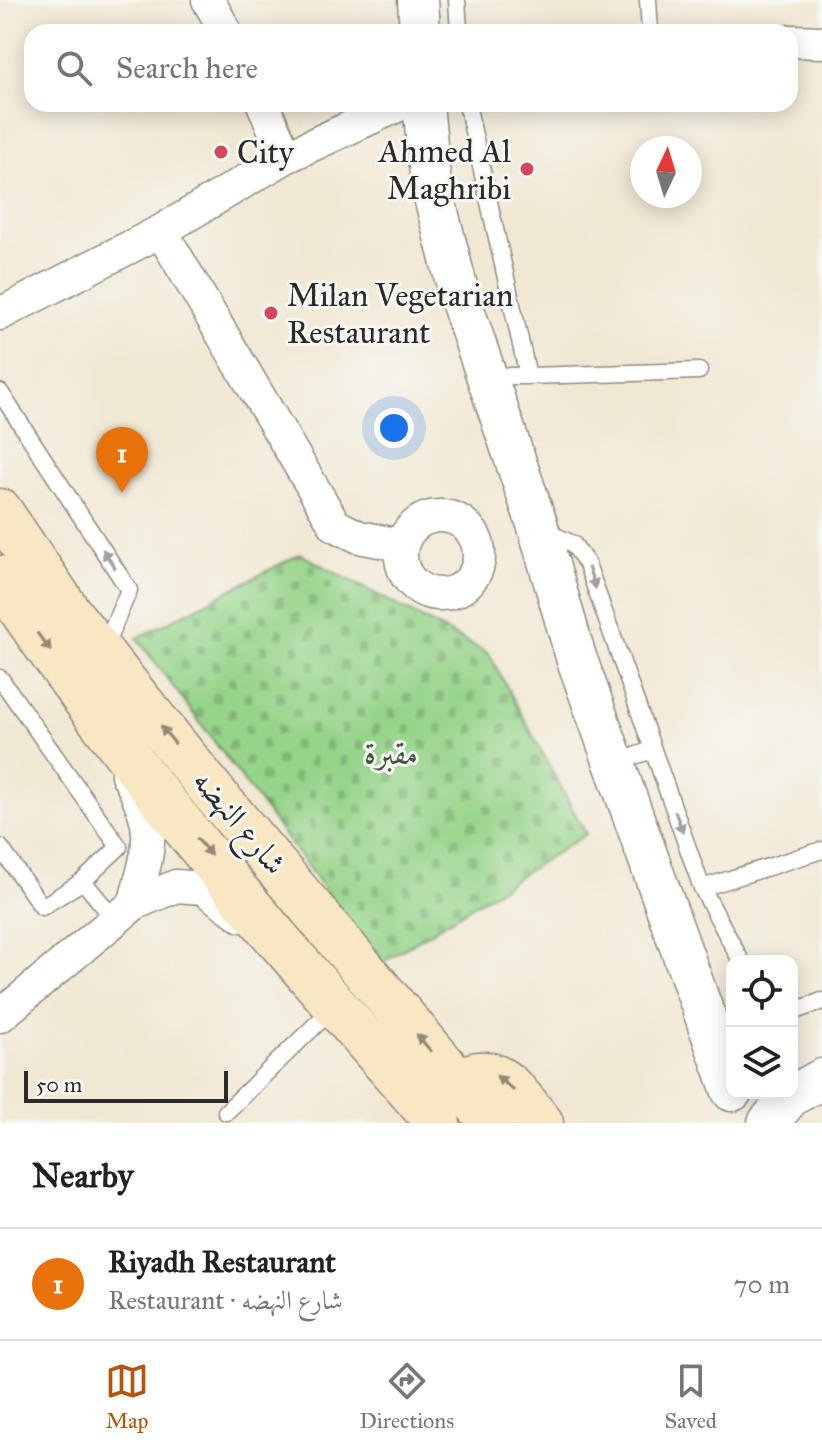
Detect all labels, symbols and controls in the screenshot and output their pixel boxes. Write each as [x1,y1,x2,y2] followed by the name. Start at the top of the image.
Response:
[24,24,798,112] search box
[52,46,96,90] icon: search
[116,50,258,86] text: Search here
[376,132,511,208] place label: Ahmed Al Maghribi
[237,133,295,172] place label: City
[630,136,702,208] north arrow
[212,143,230,161] marker: City
[518,160,536,178] marker: Ahmed Al Maghribi
[287,276,513,352] place label: Milan Vegetarian Restaurant
[262,304,280,322] marker: Milan Vegetarian Restaurant
[374,408,414,448] your location
[96,427,148,493] pin: 1
[102,548,117,569] one-way arrow
[586,566,599,590] one-way arrow
[35,632,51,653] one-way arrow
[160,726,177,746] one-way arrow
[364,734,418,773] park label: مقبرة
[179,762,295,887] street label: شارع النهضه
[673,811,686,835] one-way arrow
[195,837,212,857] one-way arrow
[726,955,798,1099] map controls
[726,955,798,1027] button: locate
[726,1027,798,1099] button: layers
[416,1033,433,1053] one-way arrow
[24,1067,228,1103] scale bar
[36,1071,82,1098] text: 50 m
[495,1074,515,1092] one-way arrow
[32,1155,134,1196] text: Nearby
[108,1244,336,1280] text: Riyadh Restaurant
[53,1268,63,1300] text: 1
[734,1268,790,1300] text: 70 m
[108,1284,343,1316] text: Restaurant · شارع النهضه
[105,1359,149,1434] tab: Map
[359,1359,454,1434] tab: Directions
[665,1359,717,1434] tab: Saved

